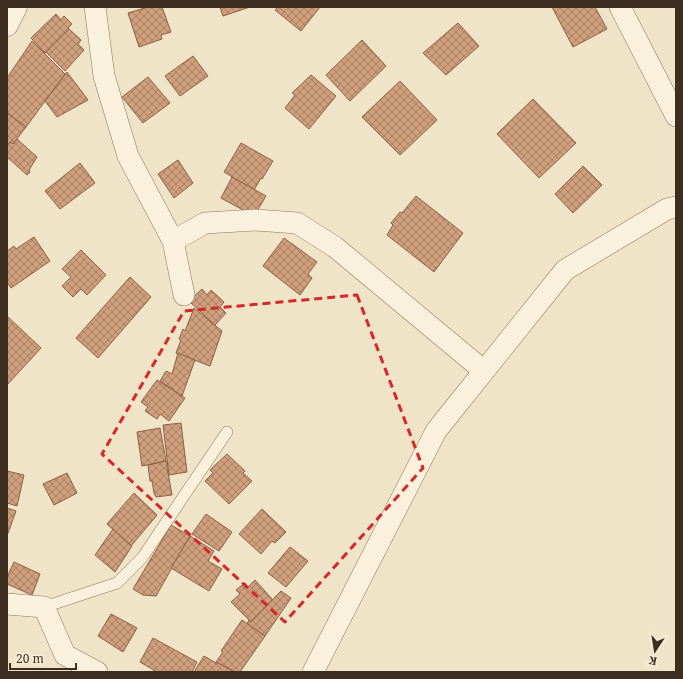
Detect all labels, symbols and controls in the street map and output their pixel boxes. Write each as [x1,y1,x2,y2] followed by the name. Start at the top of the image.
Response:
[635,631,675,671] north arrow
[10,645,76,671] scale bar
[16,650,44,667] text: 20 m
[646,653,658,669] text: K

